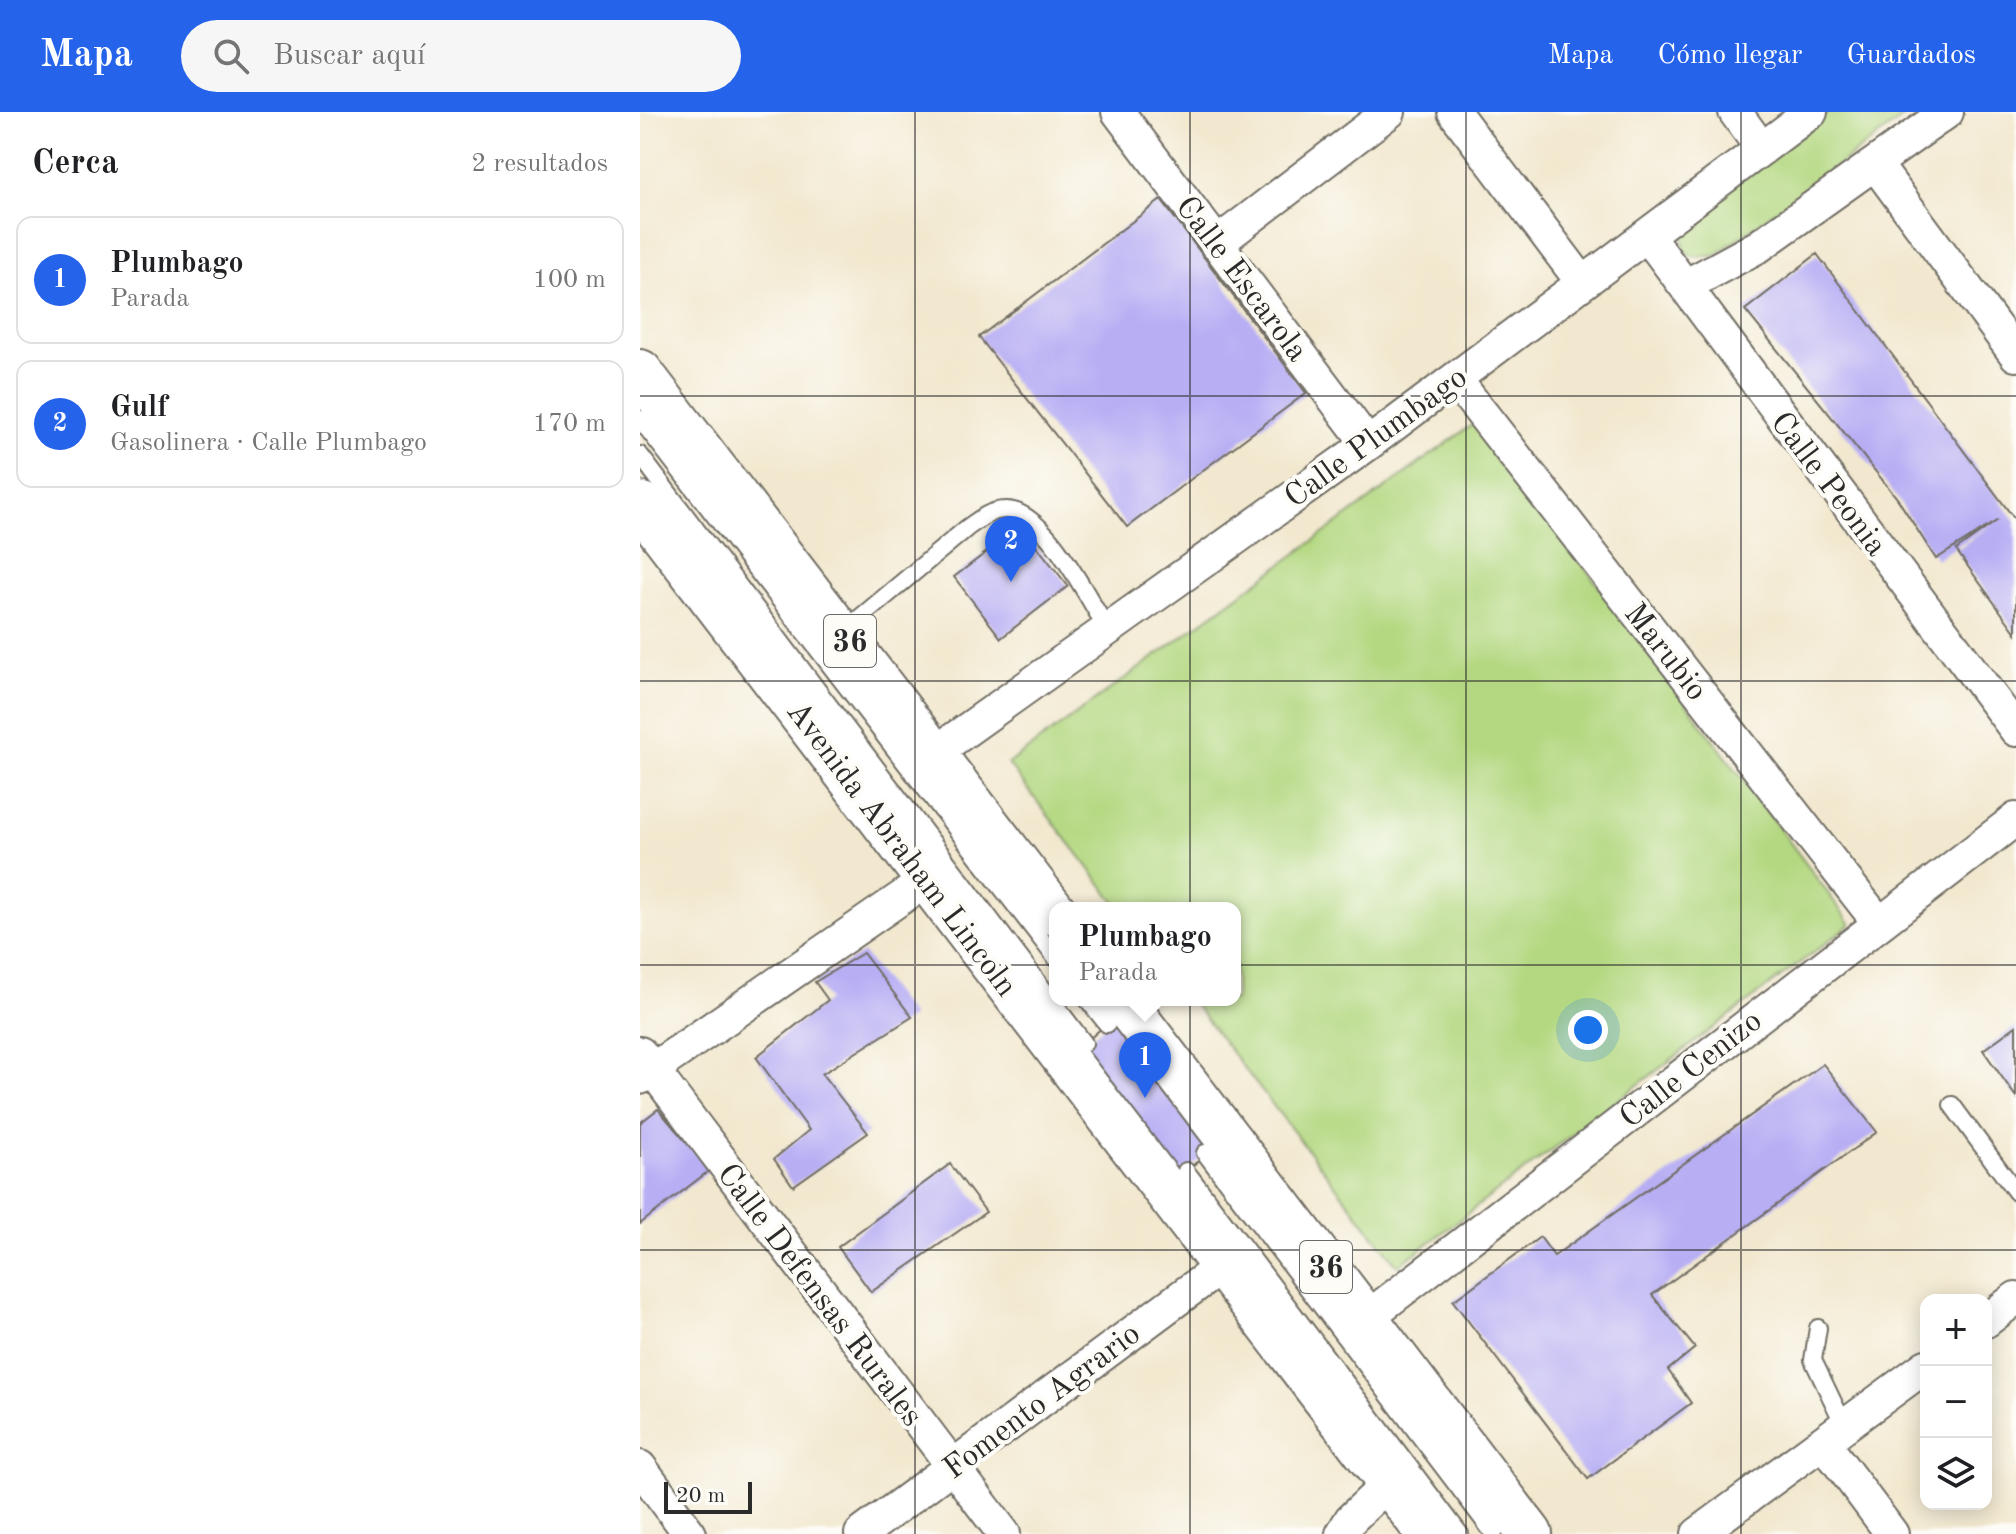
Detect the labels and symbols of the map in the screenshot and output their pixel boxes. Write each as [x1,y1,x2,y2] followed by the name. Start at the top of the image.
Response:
[1168,191,1313,368] street label: Calle Escarola
[1280,362,1474,515] street label: Calle Plumbago
[1763,407,1892,563] street label: Calle Peonia
[985,516,1037,582] pin: 2
[1617,598,1712,708] street label: Marubio
[824,615,876,667] road number: 36
[779,696,1022,1003] street label: Avenida Abraham Lincoln
[1615,1005,1769,1135] street label: Calle Cenizo
[1568,1010,1608,1050] your location
[1119,1032,1171,1098] pin: 1
[710,1159,927,1433] street label: Calle Defensas Rurales
[1300,1241,1352,1293] road number: 36
[939,1318,1147,1486] street label: Fomento Agrario
[664,1478,752,1514] scale bar

